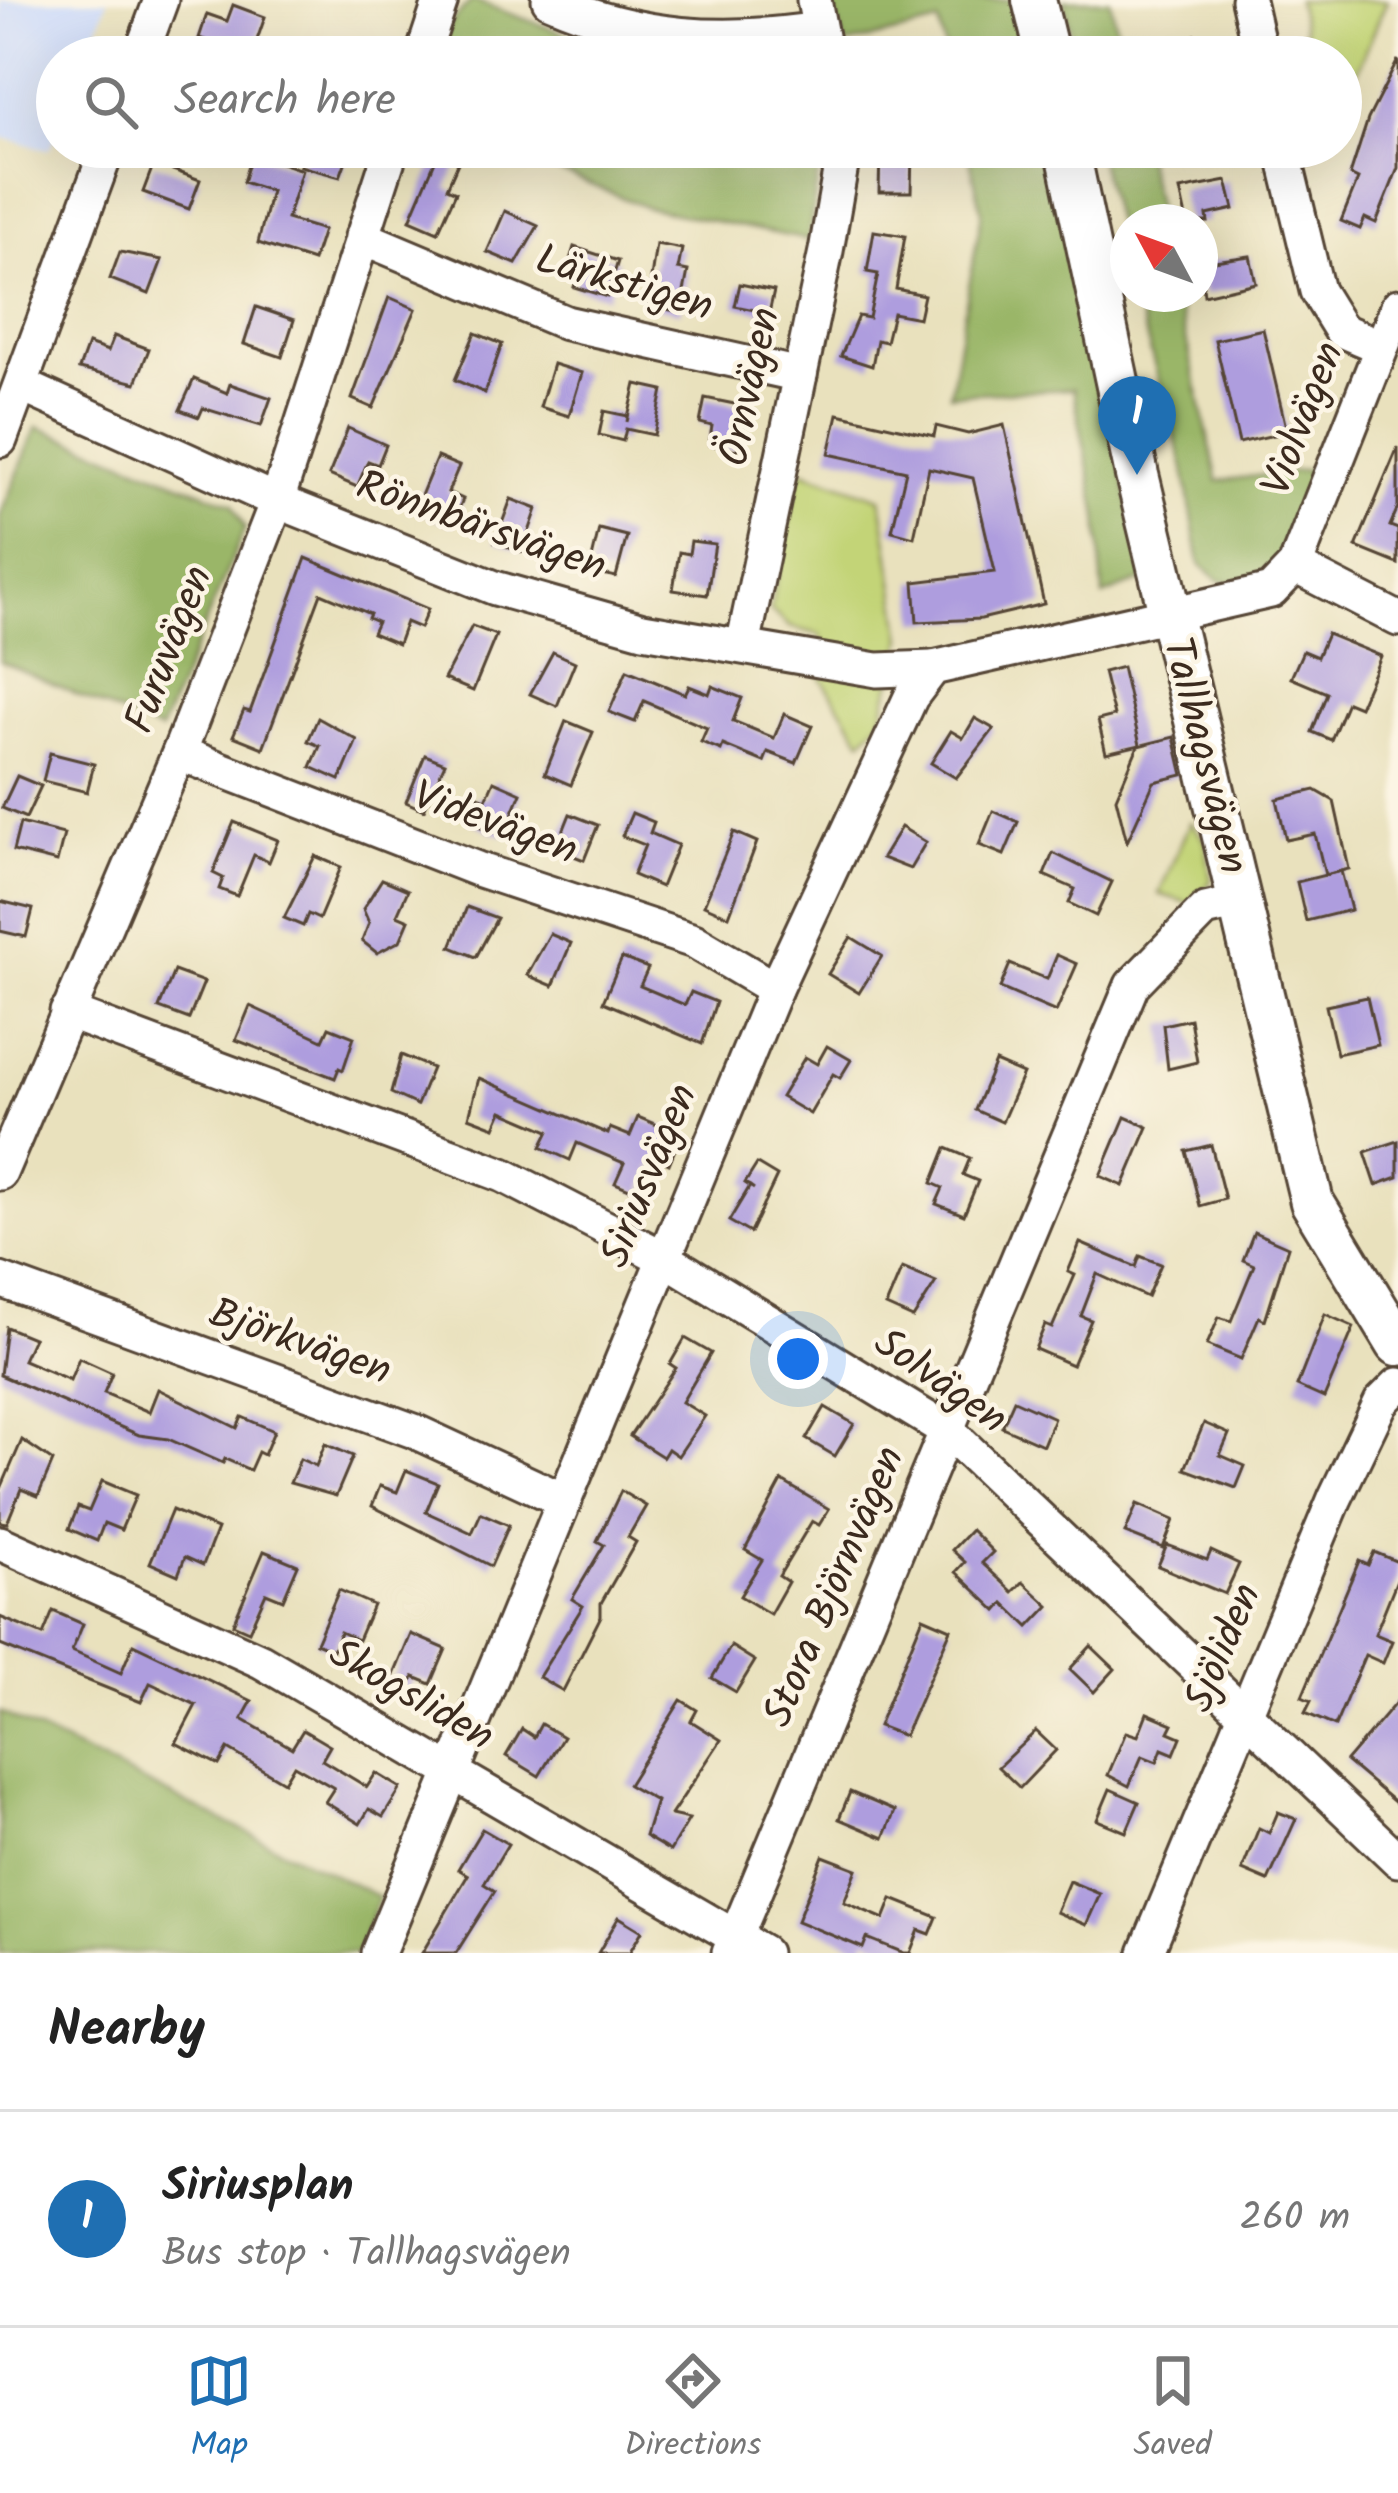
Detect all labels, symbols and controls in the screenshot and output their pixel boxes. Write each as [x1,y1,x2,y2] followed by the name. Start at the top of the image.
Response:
[36,36,1362,168] search box
[174,66,396,138] text: Search here
[78,69,144,135] icon: search
[1110,204,1218,312] north arrow
[527,227,721,341] street label: Lärkstigen
[702,301,800,473] street label: Örnvägen
[1244,332,1364,506] street label: Violvägen
[1098,376,1176,475] pin: 1
[347,453,615,601] street label: Rönnbärsvägen
[107,556,233,744] street label: Furuvägen
[1142,631,1266,881] street label: Tallhagsvägen
[403,763,587,885] street label: Videvägen
[583,1074,717,1278] street label: Siriusvägen
[200,1281,400,1405] street label: Björkvägen
[859,1311,1021,1453] street label: Solvägen
[768,1329,828,1389] your location
[746,1436,924,1738] street label: Stora Björnvägen
[1167,1573,1281,1723] street label: Sjöliden
[316,1622,506,1770] street label: Skogsliden
[48,1991,205,2072] text: Nearby
[162,2152,353,2224] text: Siriusplan
[81,2188,93,2250] text: 1
[1239,2188,1350,2250] text: 260 m
[162,2224,571,2286] text: Bus stop · Tallhagsvägen
[186,2348,252,2473] tab: Map
[624,2348,761,2473] tab: Directions
[1134,2348,1212,2473] tab: Saved

